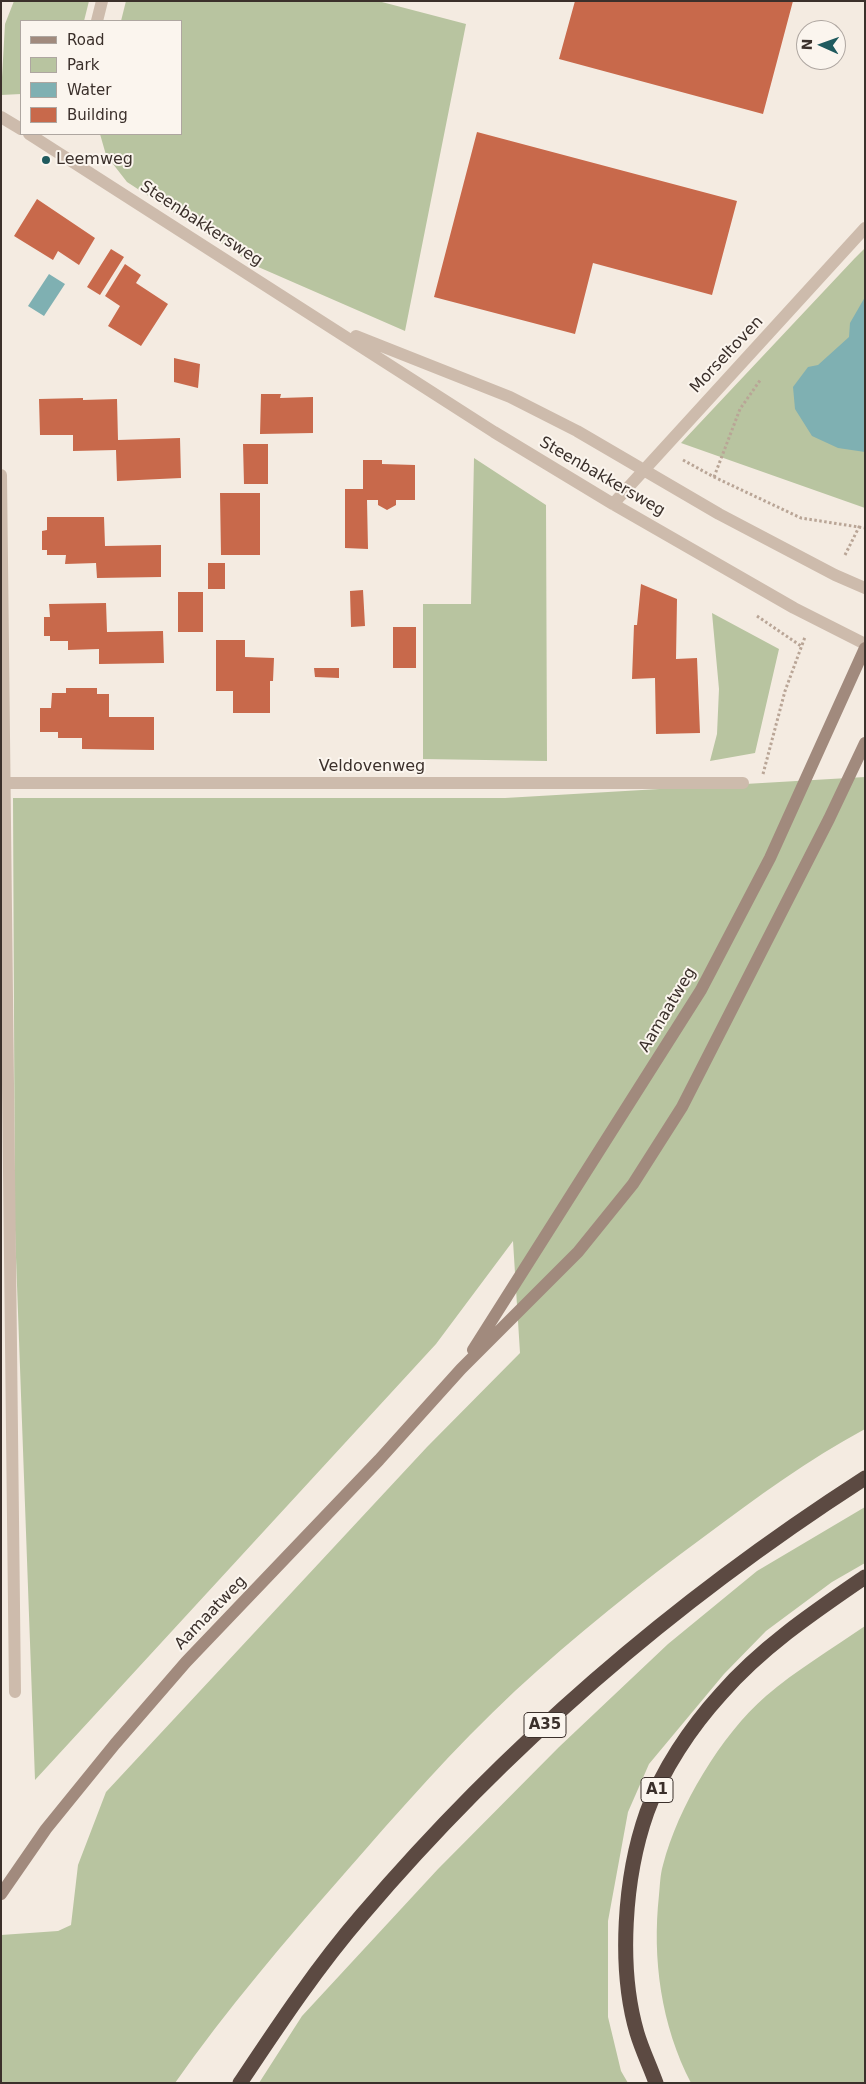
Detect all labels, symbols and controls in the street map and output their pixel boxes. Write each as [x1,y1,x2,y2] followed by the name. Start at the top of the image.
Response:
[20,20,182,135] legend
[796,20,846,70] north arrow
[67,31,105,49] text: Road
[799,38,815,51] text: N
[67,56,99,74] text: Park
[67,81,111,99] text: Water
[67,106,128,124] text: Building
[56,150,133,170] place label: Leemweg
[40,154,52,166] marker: Leemweg
[136,177,266,271] street label: Steenbakkersweg
[686,313,768,397] street label: Morseltoven
[536,433,668,521] street label: Steenbakkersweg
[319,757,425,777] street label: Veldovenweg
[635,964,701,1056] street label: Aamaatweg
[171,1572,251,1654] street label: Aamaatweg
[524,1712,566,1738] road number: A35
[641,1778,673,1802] road number: A1

